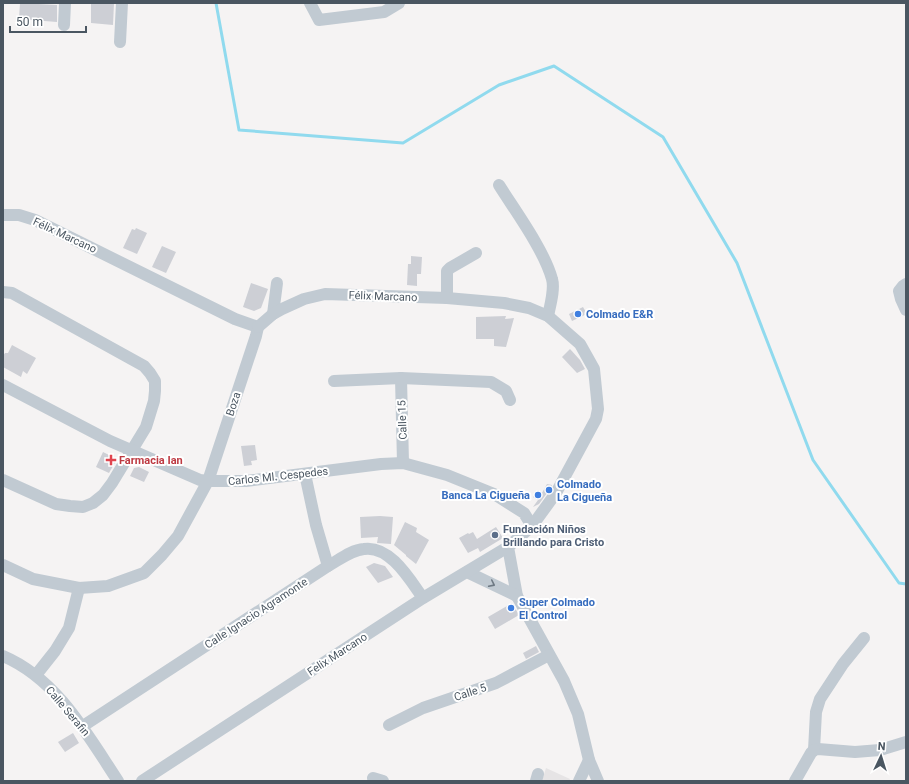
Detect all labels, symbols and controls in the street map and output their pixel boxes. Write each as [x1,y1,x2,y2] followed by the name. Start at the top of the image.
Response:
[10,8,86,34] scale bar
[16,15,43,29] text: 50 m
[31,215,99,256] street label: Félix Marcano
[348,289,418,304] street label: Félix Marcano
[586,308,653,321] place label: Colmado E&R
[573,309,583,319] marker: Colmado E&R
[224,390,243,418] street label: Boza
[395,400,410,440] street label: Calle 15
[119,454,183,467] place label: Farmacia Ian
[106,455,116,465] marker: Farmacia Ian
[227,465,329,488] street label: Carlos Ml. Cespedes
[557,478,612,504] place label: Colmado La Cigueña
[544,485,554,495] marker: Colmado La Cigueña
[441,489,530,502] place label: Banca La Cigueña
[533,490,543,500] marker: Banca La Cigueña
[503,523,604,549] place label: Fundación Niños Brillando para Cristo
[490,530,500,540] marker: Fundación Niños Brillando para Cristo
[202,575,310,652] street label: Calle Ignacio Agramonte
[488,579,495,587] one-way arrow
[519,596,595,622] place label: Super Colmado El Control
[506,603,516,613] marker: Super Colmado El Control
[305,630,370,679] street label: Felix Marcano
[452,681,488,704] street label: Calle 5
[43,684,92,739] street label: Calle Serafin
[861,736,901,776] north arrow
[877,740,886,753] text: N

